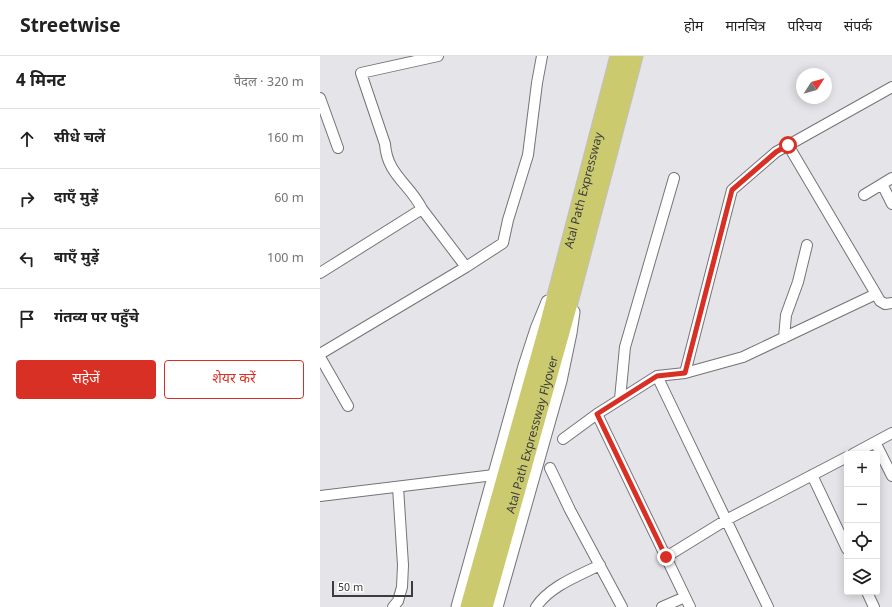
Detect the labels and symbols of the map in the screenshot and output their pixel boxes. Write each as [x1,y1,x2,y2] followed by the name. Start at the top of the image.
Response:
[796,68,832,104] north arrow
[562,130,608,251] street label: Atal Path Expressway
[779,136,797,154] route start
[504,354,563,516] street label: Atal Path Expressway Flyover
[657,548,675,566] route end
[332,579,413,598] scale bar

